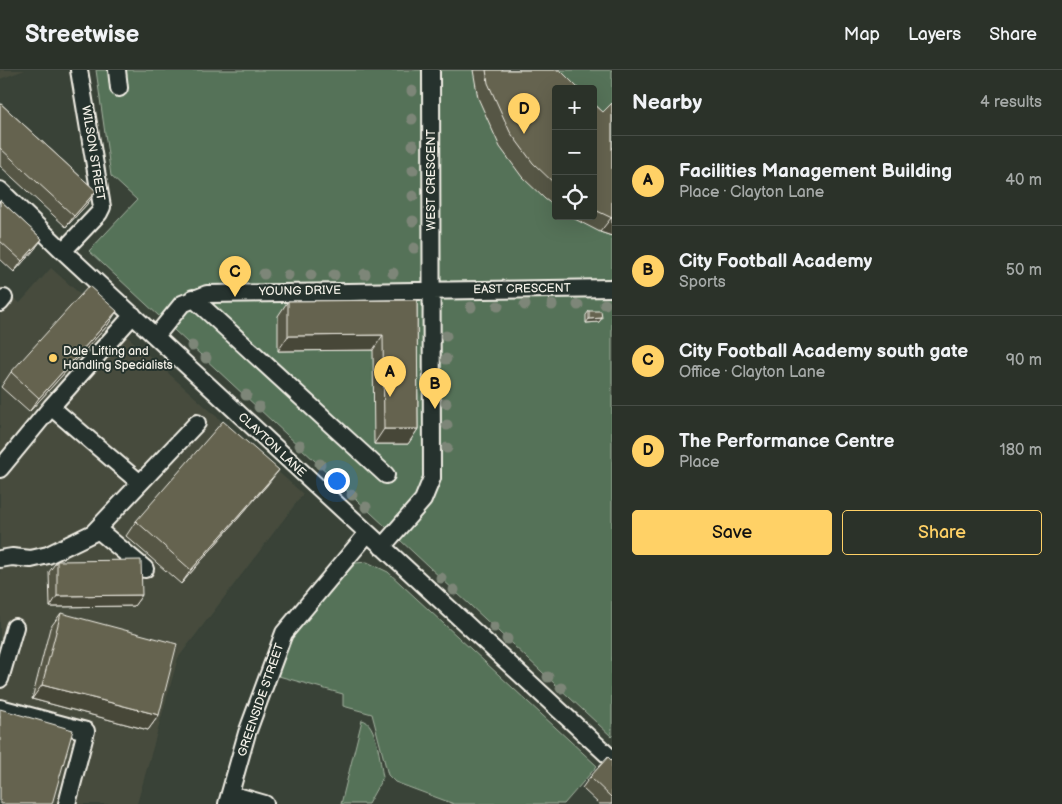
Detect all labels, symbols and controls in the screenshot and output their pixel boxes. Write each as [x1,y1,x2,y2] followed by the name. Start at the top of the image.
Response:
[25,20,139,49] text: Streetwise
[844,24,880,45] text: Map
[908,24,961,45] text: Layers
[989,24,1037,45] text: Share
[552,85,597,220] map controls
[552,85,597,130] button: +
[632,90,702,115] text: Nearby
[508,93,540,134] pin: D
[980,93,1042,112] text: 4 results
[78,105,108,202] street label: WILSON STREET
[424,129,439,231] street label: WEST CRESCENT
[552,130,597,175] button: −
[679,160,952,183] text: Facilities Management Building
[643,171,653,190] text: A
[1005,171,1042,190] text: 40 m
[552,175,597,220] button: locate
[679,183,824,202] text: Place · Clayton Lane
[679,250,872,273] text: City Football Academy
[219,256,251,297] pin: C
[642,261,654,280] text: B
[1006,261,1042,280] text: 50 m
[679,273,726,292] text: Sports
[473,281,572,297] street label: EAST CRESCENT
[258,283,341,299] street label: YOUNG DRIVE
[679,340,968,363] text: City Football Academy south gate
[63,344,173,373] place label: Dale Lifting and Handling Specialists
[642,351,654,370] text: C
[1006,351,1042,370] text: 90 m
[47,352,59,364] marker: Dale Lifting and Handling Specialists
[374,356,406,397] pin: A
[679,363,825,382] text: Office · Clayton Lane
[419,368,451,409] pin: B
[235,410,309,480] street label: CLAYTON LANE
[679,430,894,453] text: The Performance Centre
[642,441,654,460] text: D
[1000,441,1042,460] text: 180 m
[679,453,720,472] text: Place
[324,468,350,494] your location
[632,510,832,555] button: Save
[842,510,1042,555] button: Share
[235,641,288,759] street label: GREENSIDE STREET

